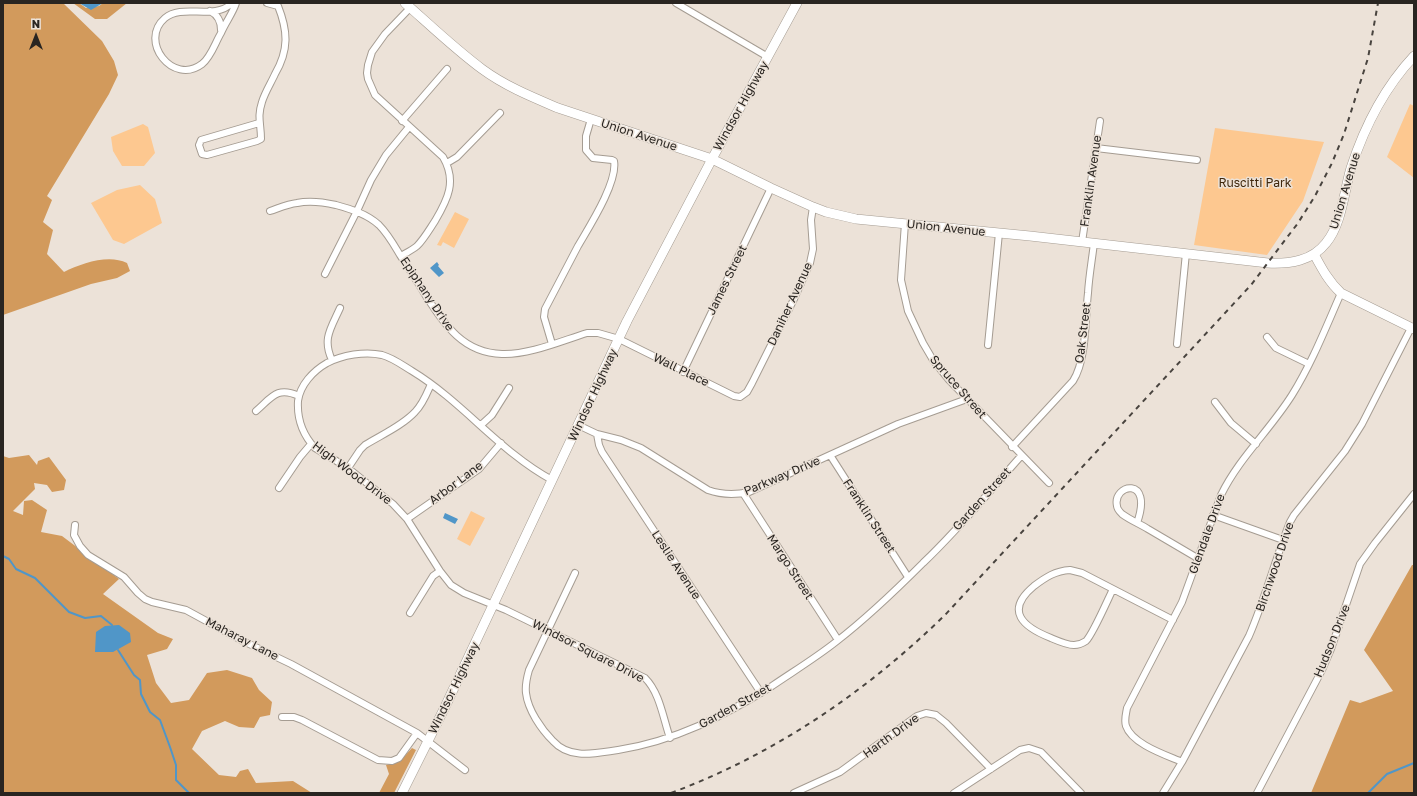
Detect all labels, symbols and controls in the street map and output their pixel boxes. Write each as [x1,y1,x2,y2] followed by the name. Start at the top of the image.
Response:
[16,16,56,56] north arrow
[32,17,40,30] text: N
[710,59,772,153] street label: Windsor Highway
[599,116,679,154] street label: Union Avenue
[1077,134,1105,228] street label: Franklin Avenue
[1327,151,1363,231] street label: Union Avenue
[1219,176,1291,190] park label: Ruscitti Park
[906,217,986,239] street label: Union Avenue
[704,243,750,317] street label: James Street
[397,254,457,334] street label: Epiphany Drive
[764,260,816,348] street label: Daniher Avenue
[1072,302,1094,364] street label: Oak Street
[565,346,621,444] street label: Windsor Highway
[651,350,711,390] street label: Wall Place
[927,352,989,422] street label: Spruce Street
[309,438,395,508] street label: High Wood Drive
[742,453,822,499] street label: Parkway Drive
[426,458,486,508] street label: Arbor Lane
[950,464,1014,534] street label: Garden Street
[840,476,898,556] street label: Franklin Street
[1186,492,1228,576] street label: Glendale Drive
[1253,520,1297,614] street label: Birchwood Drive
[648,528,704,602] street label: Leslie Avenue
[764,532,816,602] street label: Margo Street
[1311,602,1353,680] street label: Hudson Drive
[203,614,281,664] street label: Maharay Lane
[529,616,647,686] street label: Windsor Square Drive
[426,640,482,736] street label: Windsor Highway
[697,680,773,732] street label: Garden Street
[860,711,922,761] street label: Harth Drive

